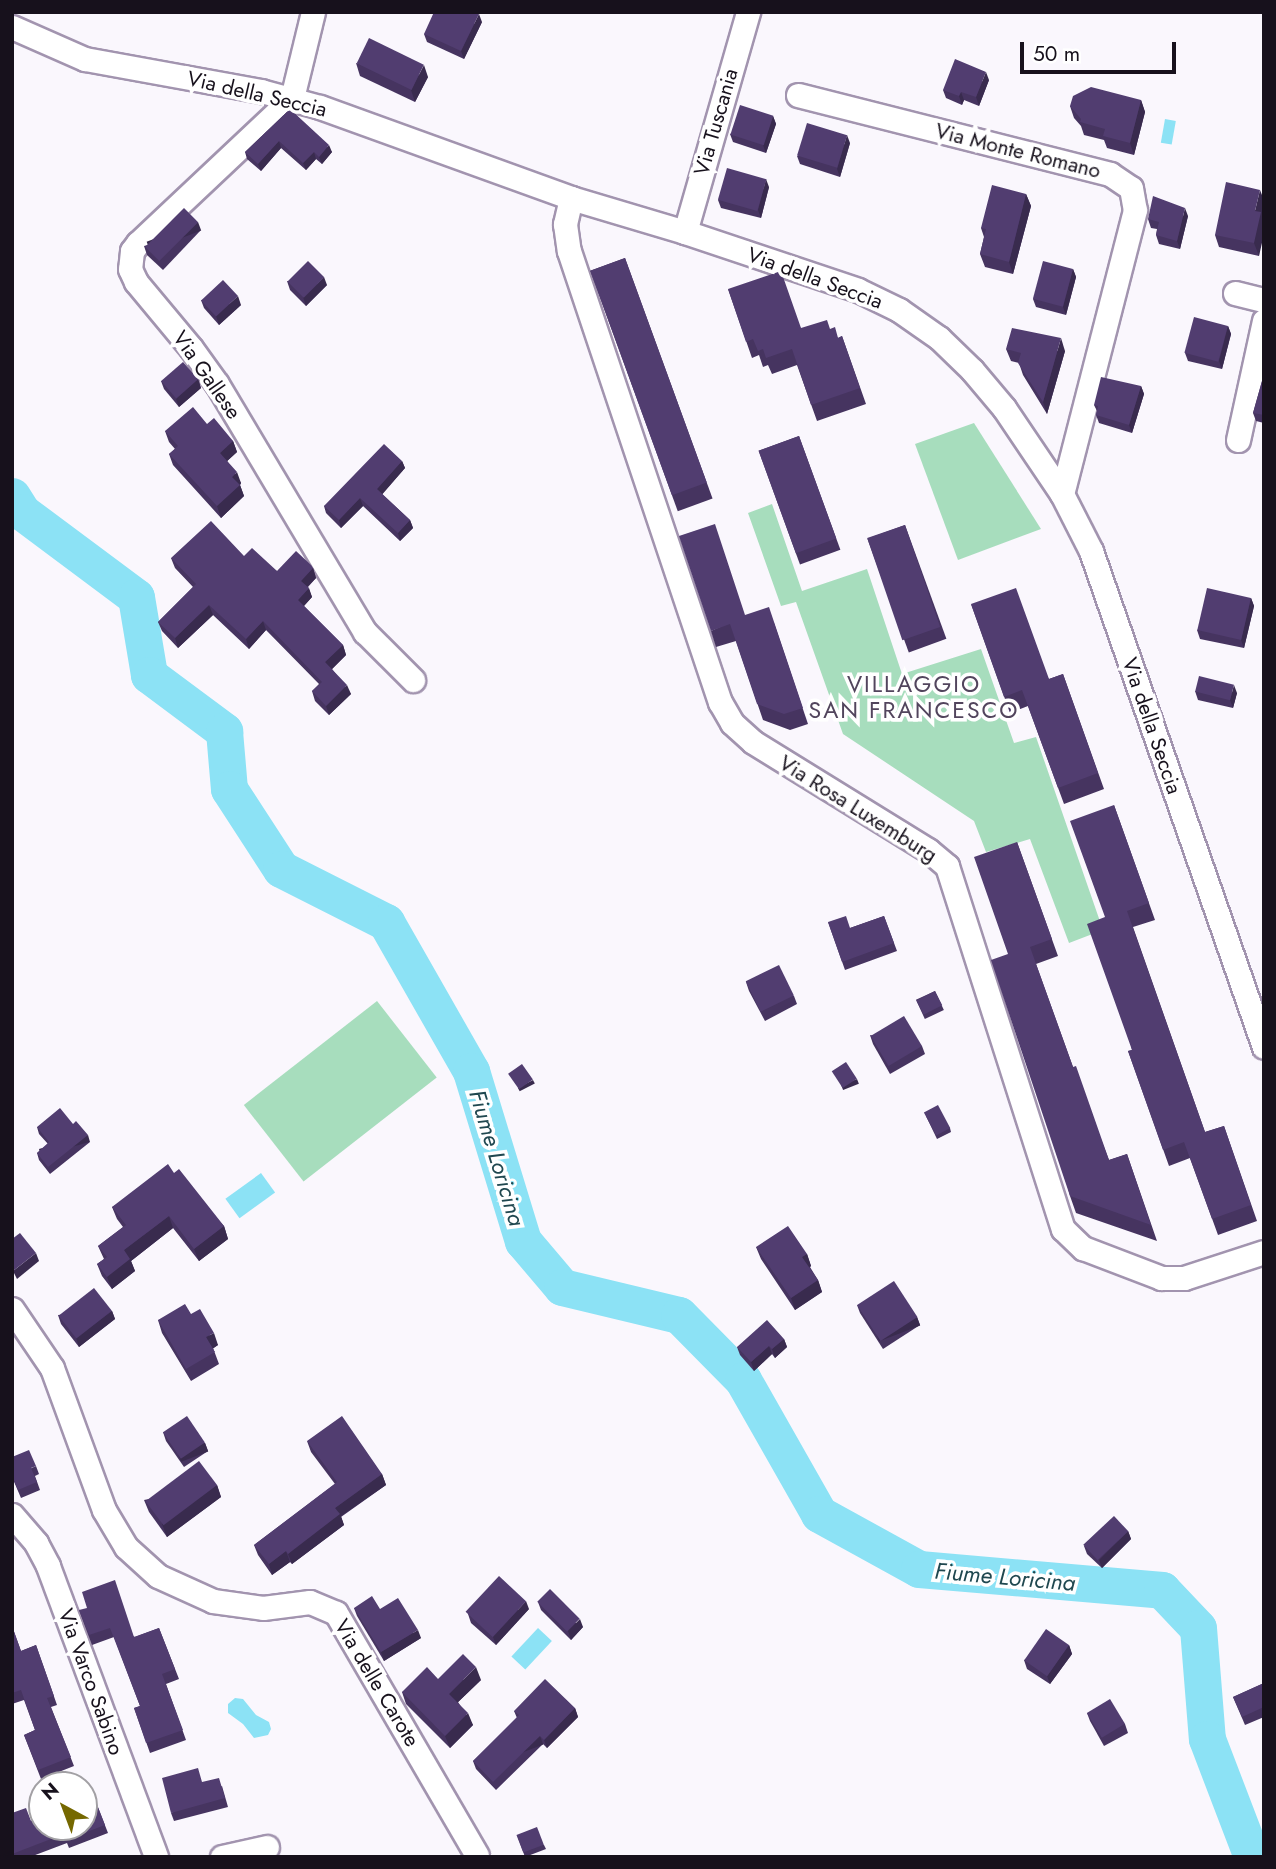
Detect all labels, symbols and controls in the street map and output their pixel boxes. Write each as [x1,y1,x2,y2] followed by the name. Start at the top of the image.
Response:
[1024,28,1180,72] scale bar
[1033,39,1080,69] text: 50 m
[185,66,329,122] street label: Via della Seccia
[689,66,743,178] street label: Via Tuscania
[933,118,1103,184] street label: Via Monte Romano
[744,242,886,314] street label: Via della Seccia
[167,326,247,424] street label: Via Gallese
[1117,655,1187,797] street label: Via della Seccia
[810,670,1018,724] district label: VILLAGGIO SAN FRANCESCO
[774,750,942,868] street label: Via Rosa Luxemburg
[463,1087,531,1229] water label: Fiume Loricina
[934,1557,1076,1597] water label: Fiume Loricina
[53,1605,129,1759] street label: Via Varco Sabino
[329,1615,425,1751] street label: Via delle Carote
[28,1771,98,1841] north arrow
[36,1776,65,1806] text: N

